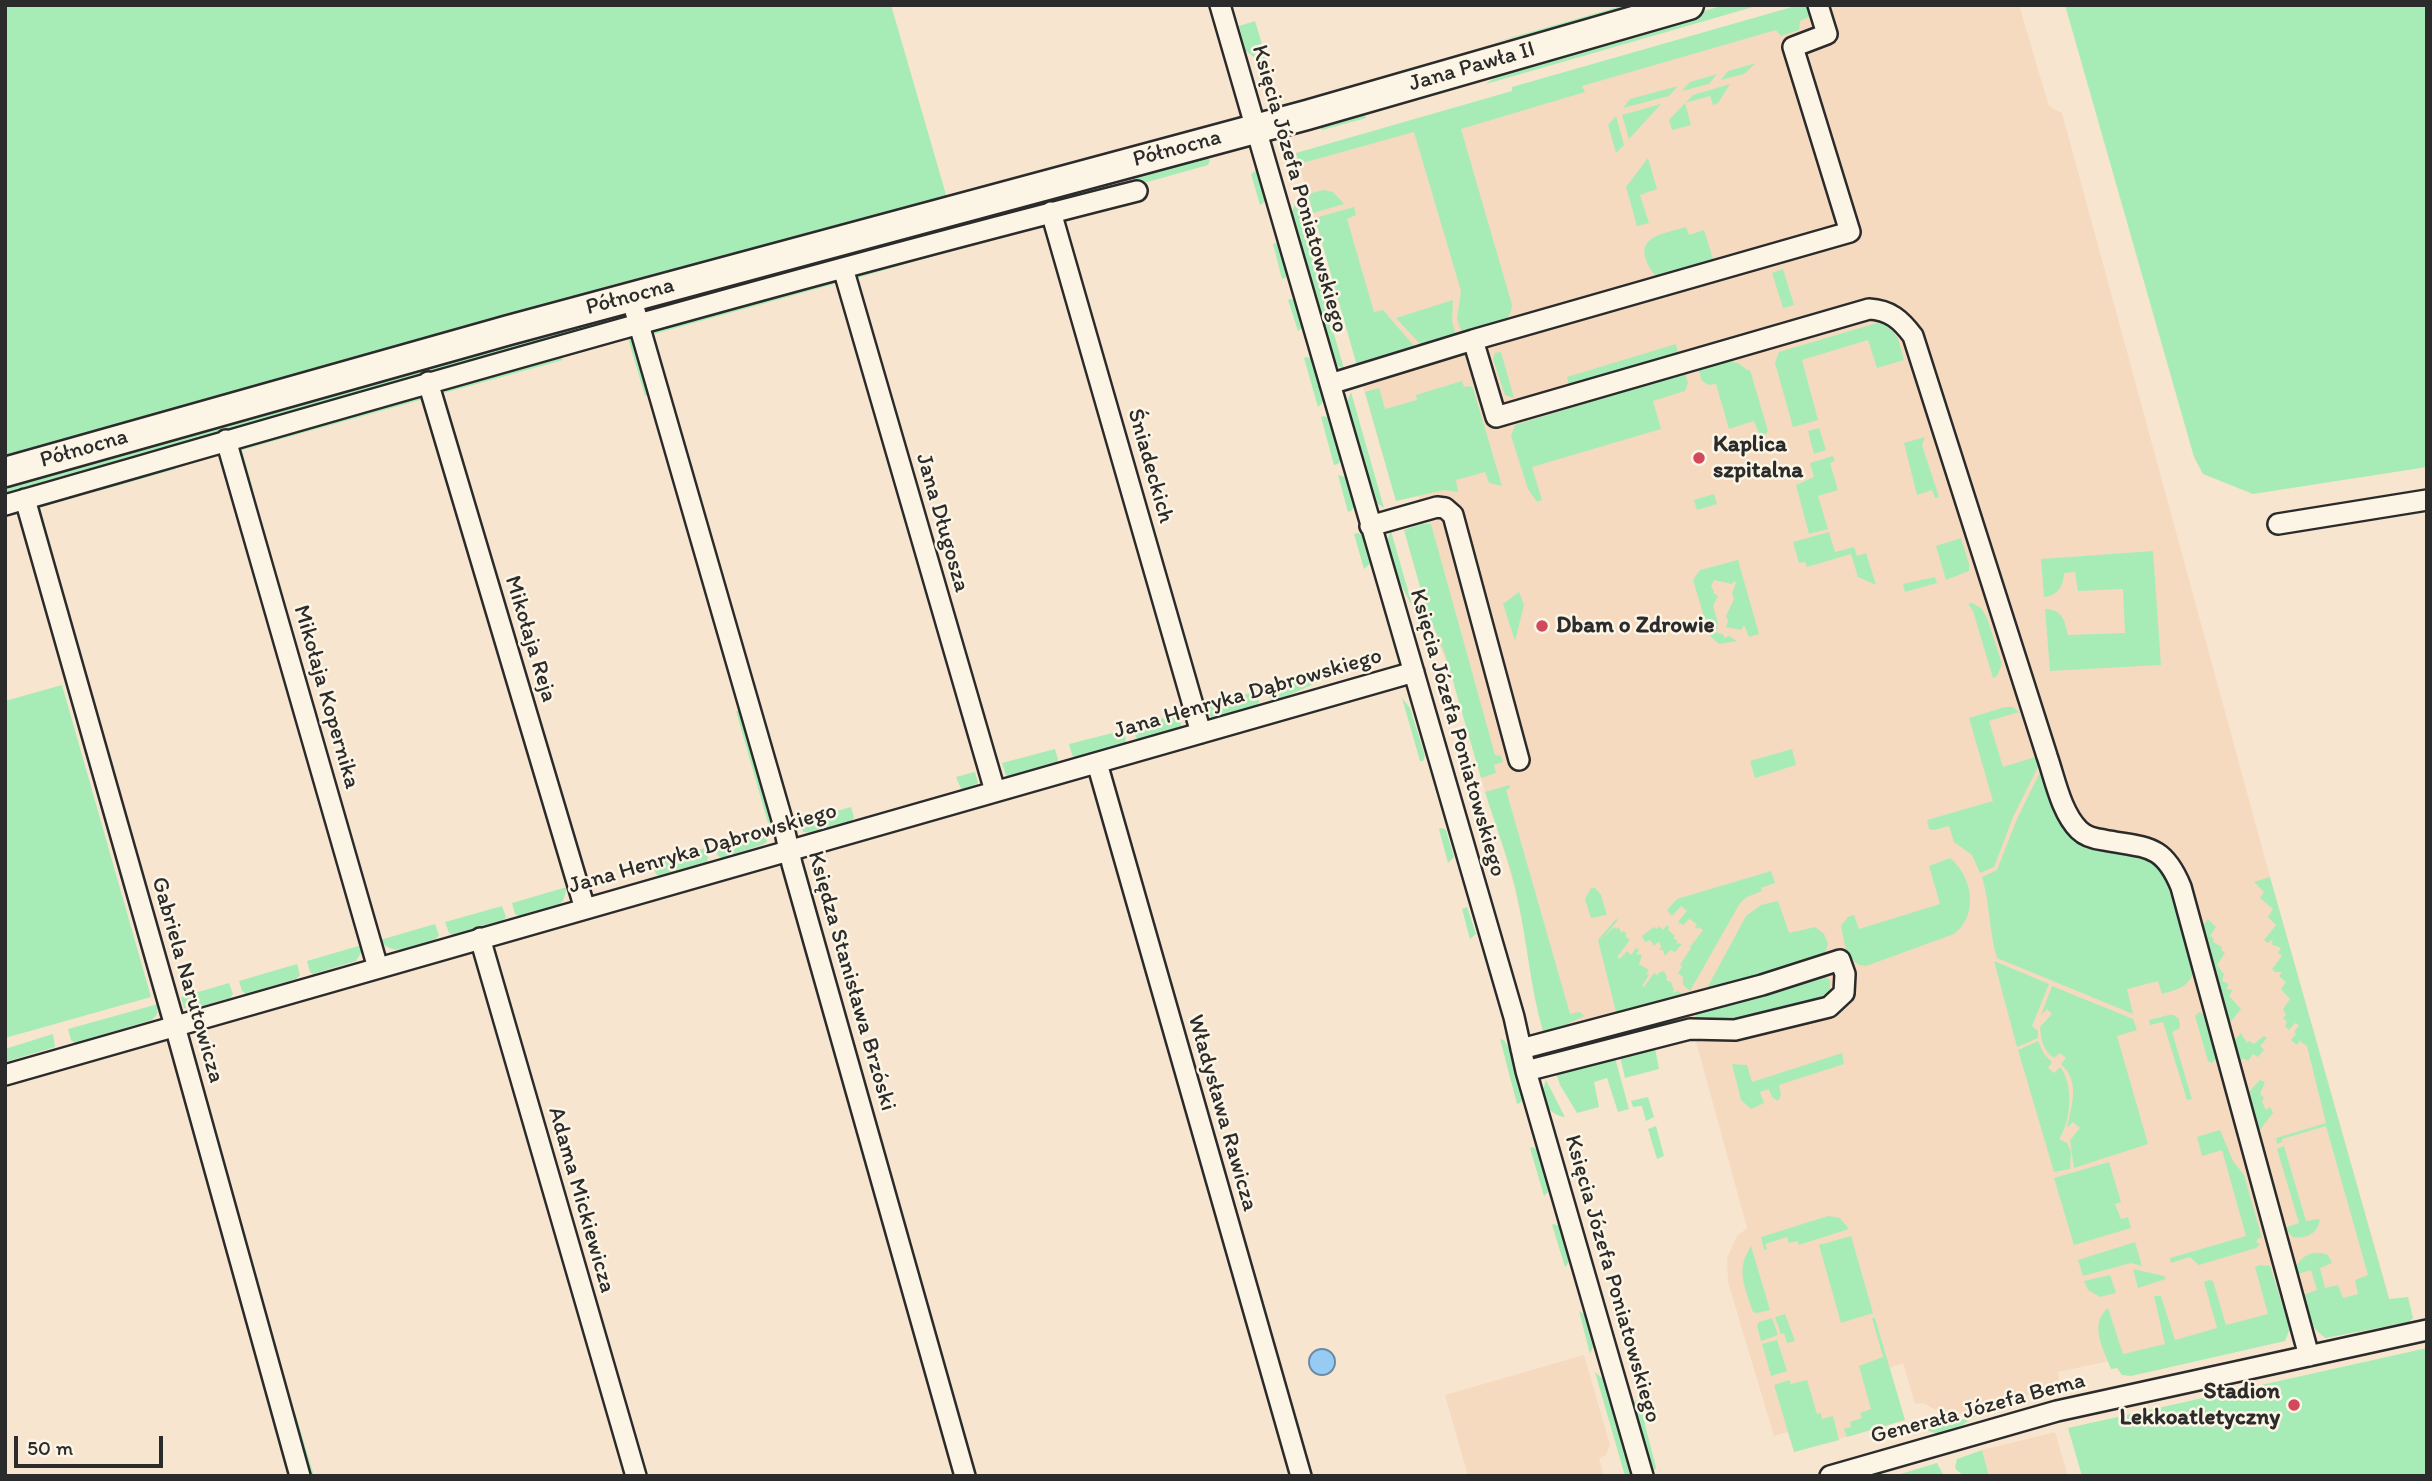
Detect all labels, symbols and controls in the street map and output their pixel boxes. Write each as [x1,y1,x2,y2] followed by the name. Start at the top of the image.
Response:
[1406,36,1538,98] street label: Jana Pawła II
[1245,42,1353,336] street label: Księcia Józefa Poniatowskiego
[1130,124,1224,174] street label: Północna
[583,272,677,322] street label: Północna
[1120,406,1180,526] street label: Śniadeckich
[37,423,131,475] street label: Północna
[1713,431,1803,485] place label: Kaplica szpitalna
[909,450,975,596] street label: Jana Długosza
[1691,450,1707,466] marker: Kaplica szpitalna
[498,573,562,705] street label: Mikołaja Reja
[1403,586,1511,880] street label: Księcia Józefa Poniatowskiego
[287,602,365,792] street label: Mikołaja Kopernika
[1556,612,1715,640] place label: Dbam o Zdrowie
[1534,618,1550,634] marker: Dbam o Zdrowie
[1111,642,1385,746] street label: Jana Henryka Dąbrowskiego
[566,797,840,901] street label: Jana Henryka Dąbrowskiego
[801,848,901,1114] street label: Księdza Stanisława Brzóski
[144,874,230,1086] street label: Gabriela Narutowicza
[1181,1012,1263,1214] street label: Władysława Rawicza
[541,1104,621,1296] street label: Adama Mickiewicza
[1558,1132,1666,1426] street label: Księcia Józefa Poniatowskiego
[1868,1367,2088,1451] street label: Generała Józefa Bema
[2119,1378,2280,1432] place label: Stadion Lekkoatletyczny
[2286,1397,2302,1413] marker: Stadion Lekkoatletyczny
[18,1422,166,1466] scale bar
[27,1435,73,1460] text: 50 m

